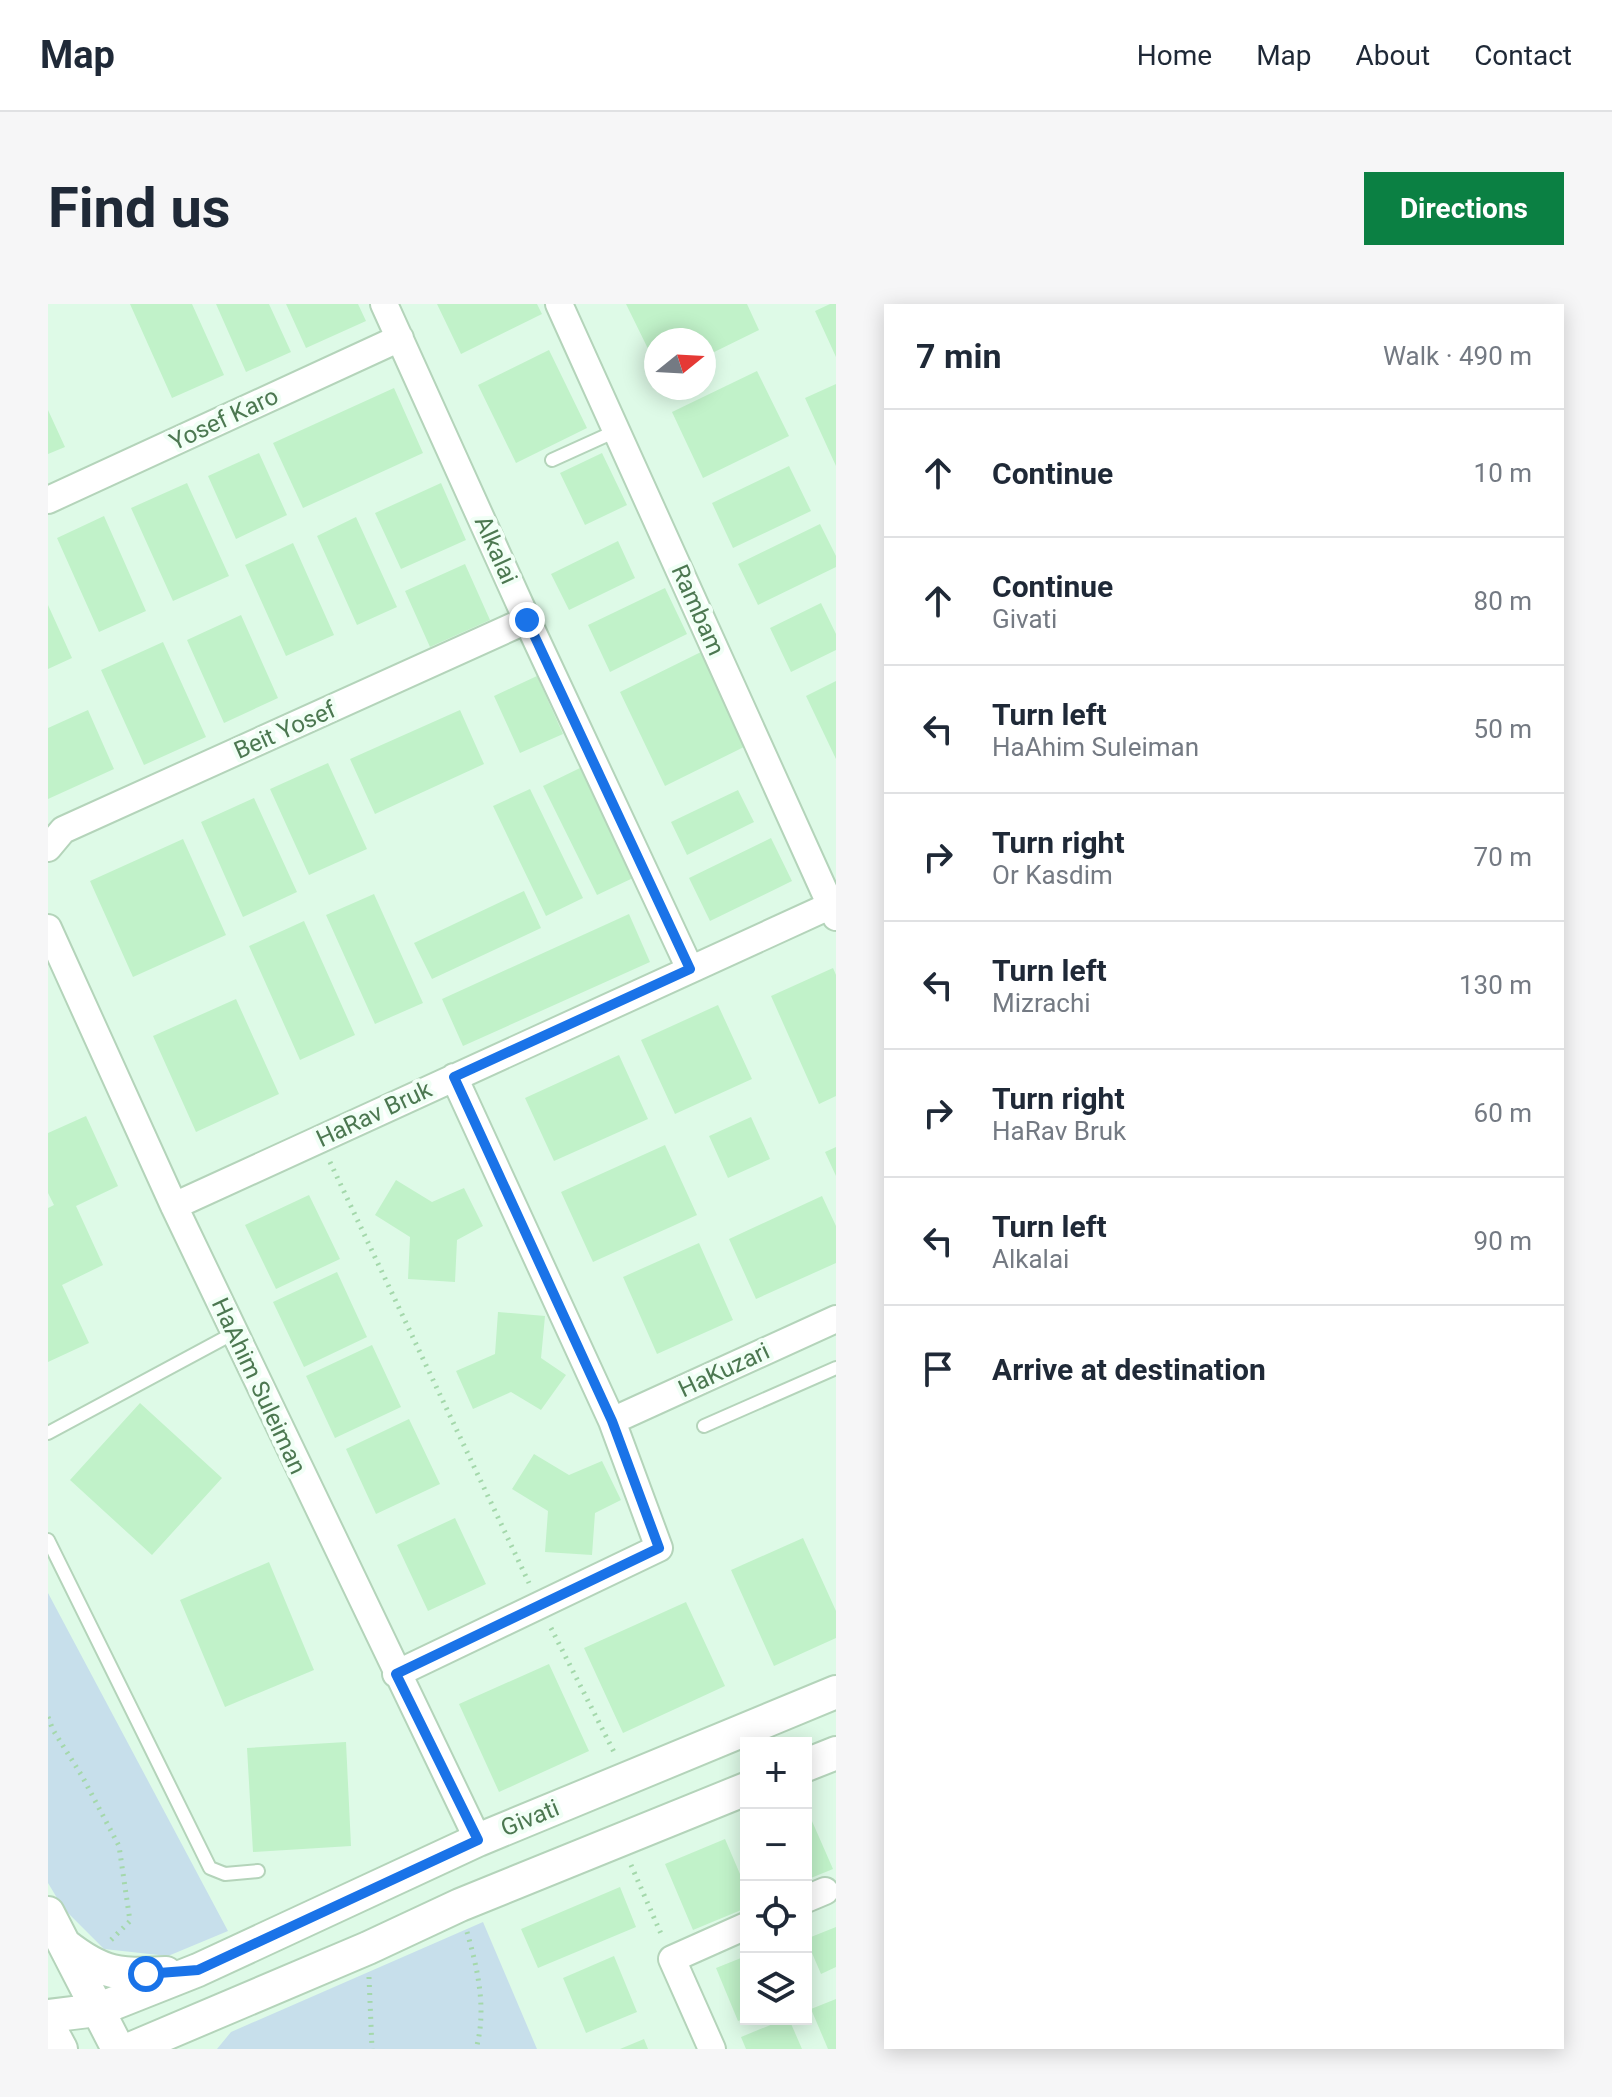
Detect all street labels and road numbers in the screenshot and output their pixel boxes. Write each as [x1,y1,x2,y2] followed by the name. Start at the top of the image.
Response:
[165,382,283,456] street label: Yosef Karo
[469,512,523,588] street label: Alkalai
[666,560,730,660] street label: Rambam
[230,695,341,765] street label: Beit Yosef
[312,1075,437,1153] street label: HaRav Bruk
[206,1293,312,1479] street label: HaAhim Suleiman
[674,1337,774,1403] street label: HaKuzari
[497,1794,563,1842] street label: Givati

